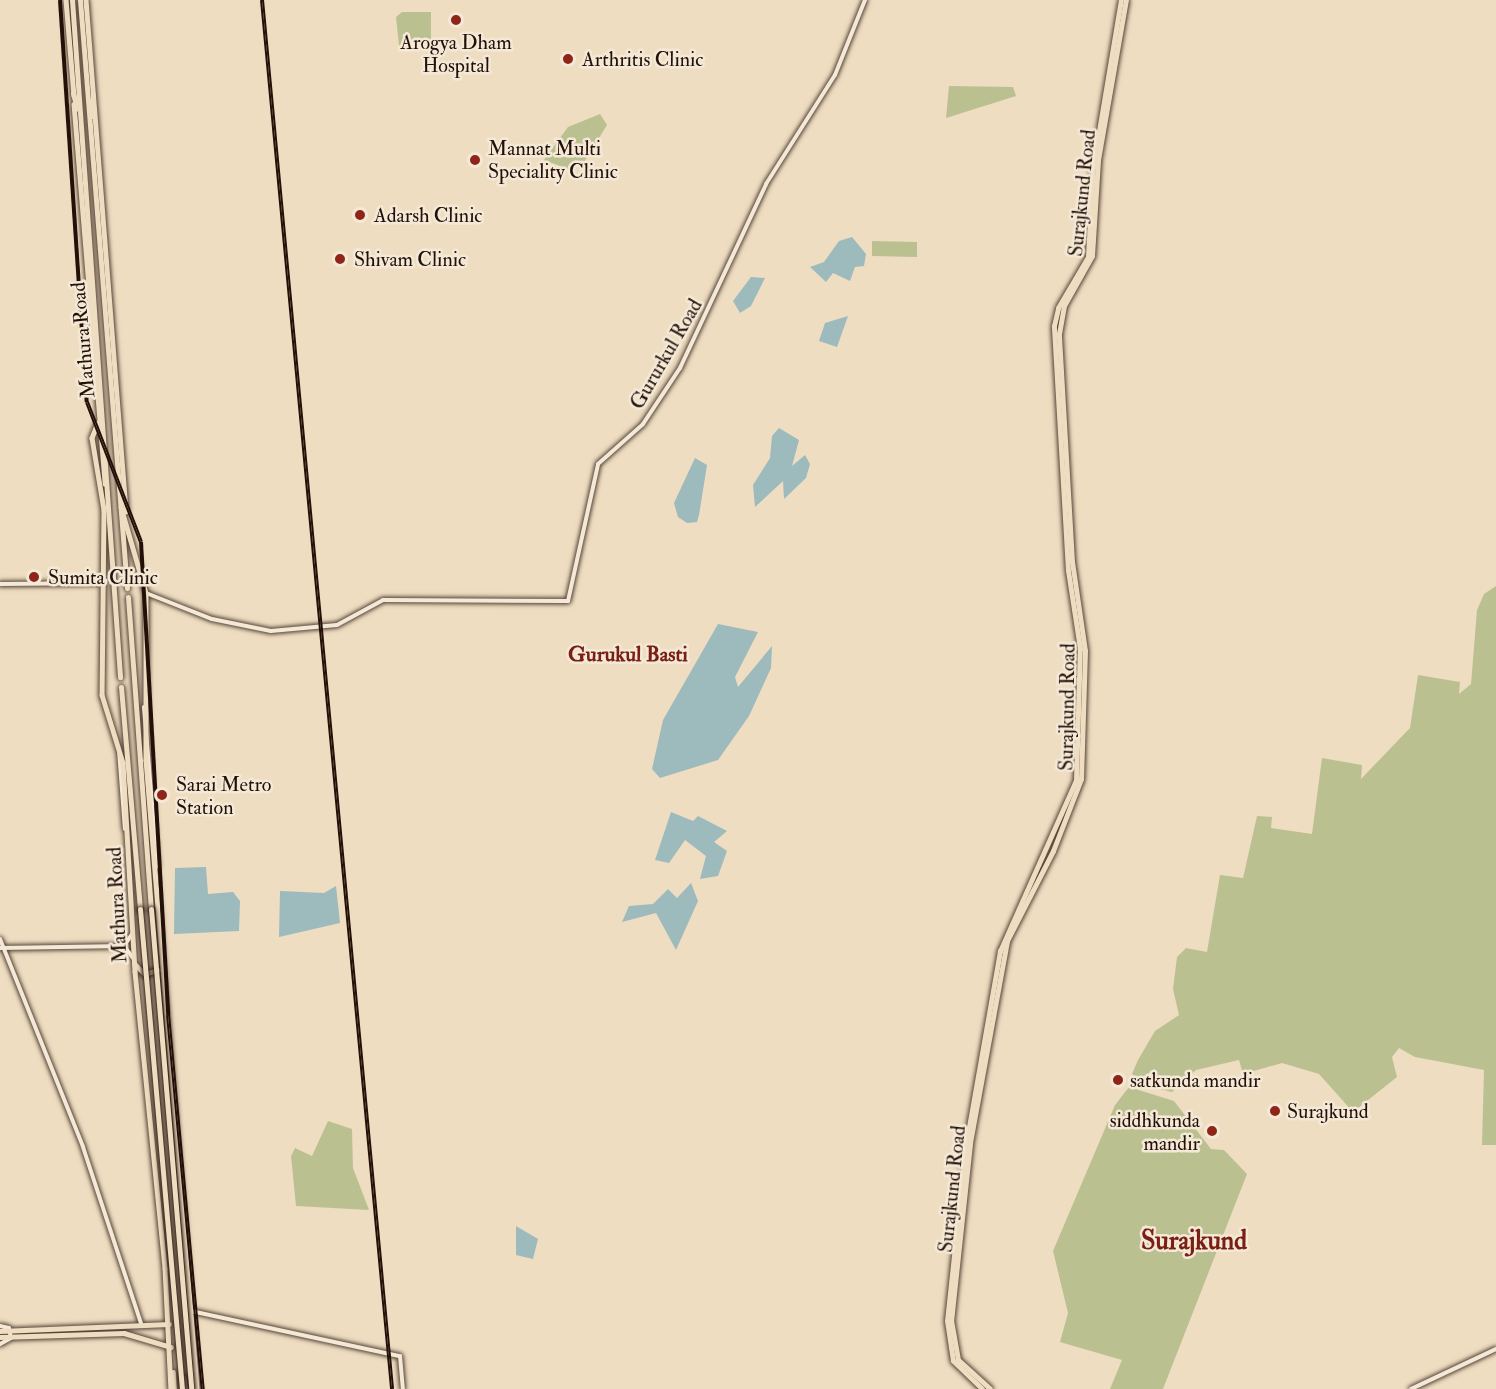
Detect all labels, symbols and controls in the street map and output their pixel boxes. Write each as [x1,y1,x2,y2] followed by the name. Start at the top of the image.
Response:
[447,11,465,29] marker: Arogya Dham Hospital
[400,31,512,78] place label: Arogya Dham Hospital
[582,47,703,71] place label: Arthritis Clinic
[559,50,577,68] marker: Arthritis Clinic
[1063,128,1101,258] street label: Surajkund Road
[488,136,618,183] place label: Mannat Multi Speciality Clinic
[466,151,484,169] marker: Mannat Multi Speciality Clinic
[374,203,482,227] place label: Adarsh Clinic
[351,206,369,224] marker: Adarsh Clinic
[354,247,466,271] place label: Shivam Clinic
[331,250,349,268] marker: Shivam Clinic
[66,281,100,399] street label: Mathura Road
[625,295,707,413] street label: Gururkul Road
[48,565,158,589] place label: Sumita Clinic
[25,568,43,586] marker: Sumita Clinic
[568,642,688,668] district label: Gurukul Basti
[1054,643,1080,771] street label: Surajkund Road
[176,772,271,819] place label: Sarai Metro Station
[153,786,171,804] marker: Sarai Metro Station
[102,846,132,964] street label: Mathura Road
[1130,1068,1260,1092] place label: satkunda mandir
[1111,1073,1125,1087] marker: satkunda mandir
[1287,1099,1369,1123] place label: Surajkund
[1268,1104,1282,1118] marker: Surajkund
[1110,1108,1200,1155] place label: siddhkunda mandir
[933,1124,971,1254] street label: Surajkund Road
[1205,1124,1219,1138] marker: siddhkunda mandir
[1141,1226,1247,1258] district label: Surajkund

